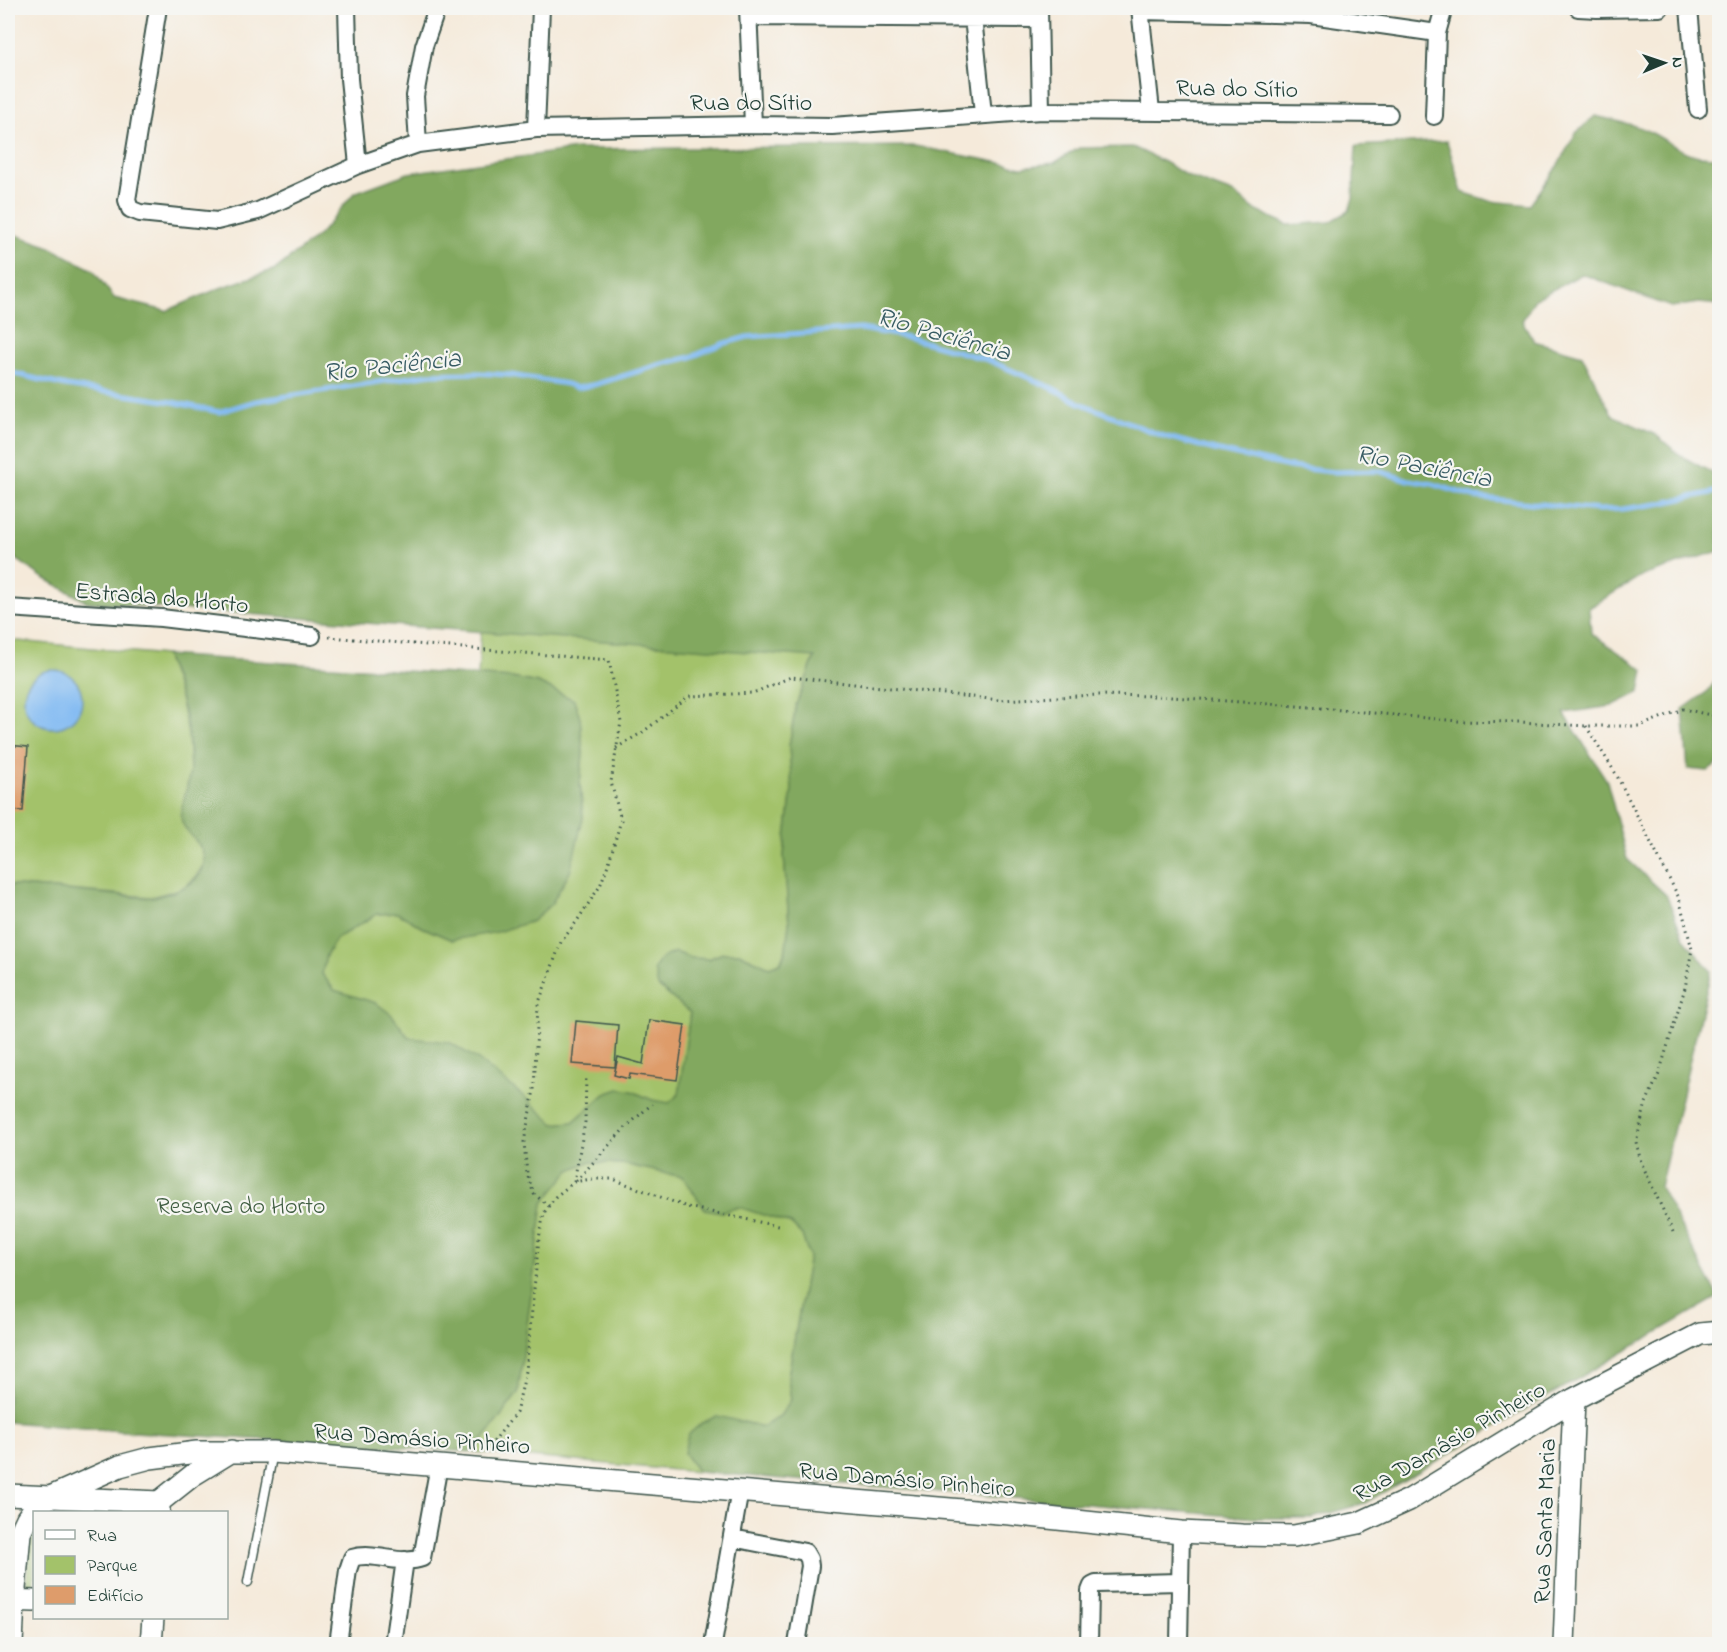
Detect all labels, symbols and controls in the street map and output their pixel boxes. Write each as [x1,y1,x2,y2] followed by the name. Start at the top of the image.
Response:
[1634,33,1694,93] north arrow
[1665,57,1689,69] text: N
[1175,72,1298,109] street label: Rua do Sítio
[690,87,812,122] street label: Rua do Sítio
[872,299,1015,373] water label: Rio Paciência
[322,341,464,393] water label: Rio Paciência
[1352,436,1496,500] water label: Rio Paciência
[74,574,250,625] street label: Estrada do Horto
[156,1190,326,1225] park label: Reserva do Horto
[1347,1374,1553,1513] street label: Rua Damásio Pinheiro
[312,1415,531,1466] street label: Rua Damásio Pinheiro
[1526,1438,1567,1604] street label: Rua Santa Maria
[797,1455,1017,1508] street label: Rua Damásio Pinheiro
[33,1511,228,1619] legend
[87,1524,117,1550] text: Rua
[87,1554,138,1580] text: Parque
[87,1584,143,1610] text: Edifício

